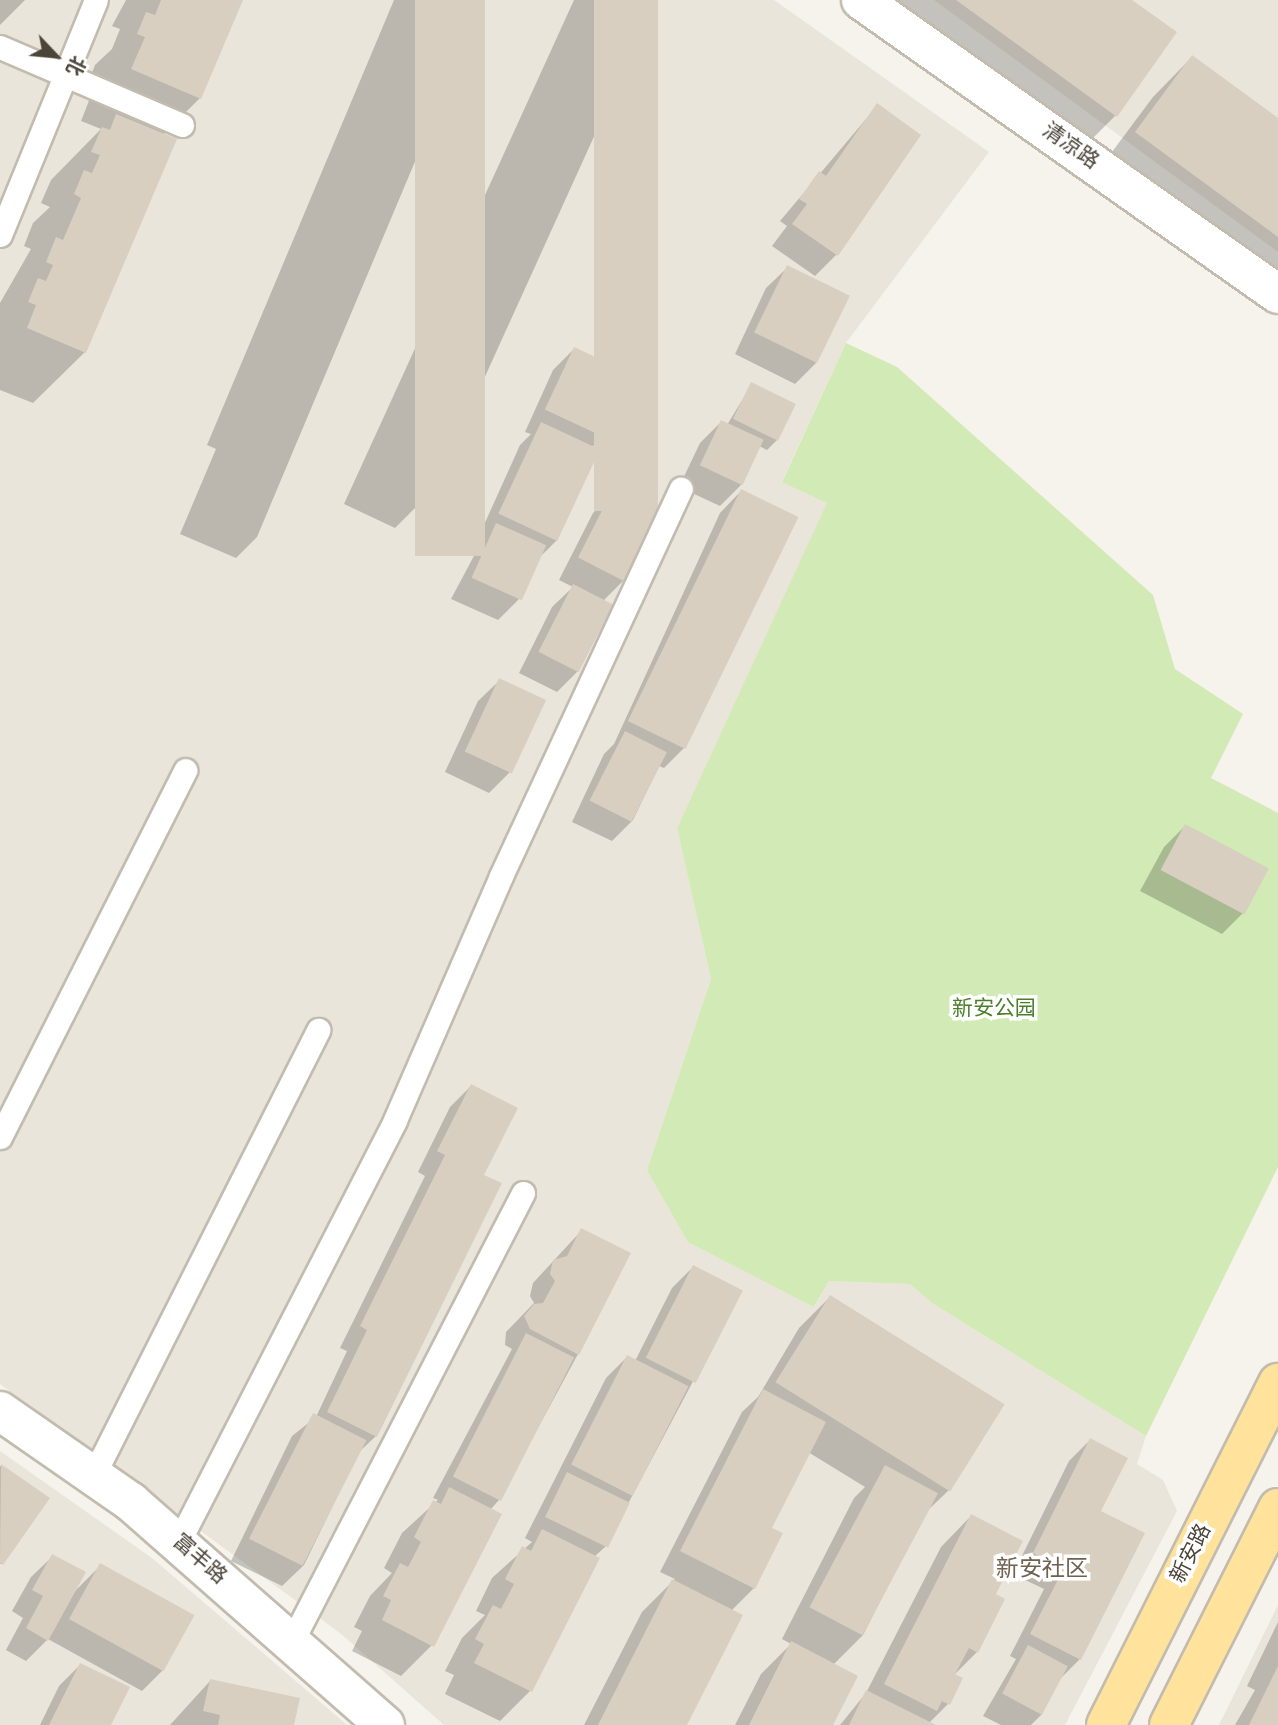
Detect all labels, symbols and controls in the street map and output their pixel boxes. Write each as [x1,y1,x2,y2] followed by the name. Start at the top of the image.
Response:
[21,21,91,91] north arrow
[60,51,90,79] text: 北
[1037,119,1103,175] street label: 清凉路
[952,997,1036,1023] park label: 新安公园
[1166,1520,1218,1588] street label: 新安路
[167,1530,231,1590] street label: 富丰路
[996,1557,1088,1585] district label: 新安社区

